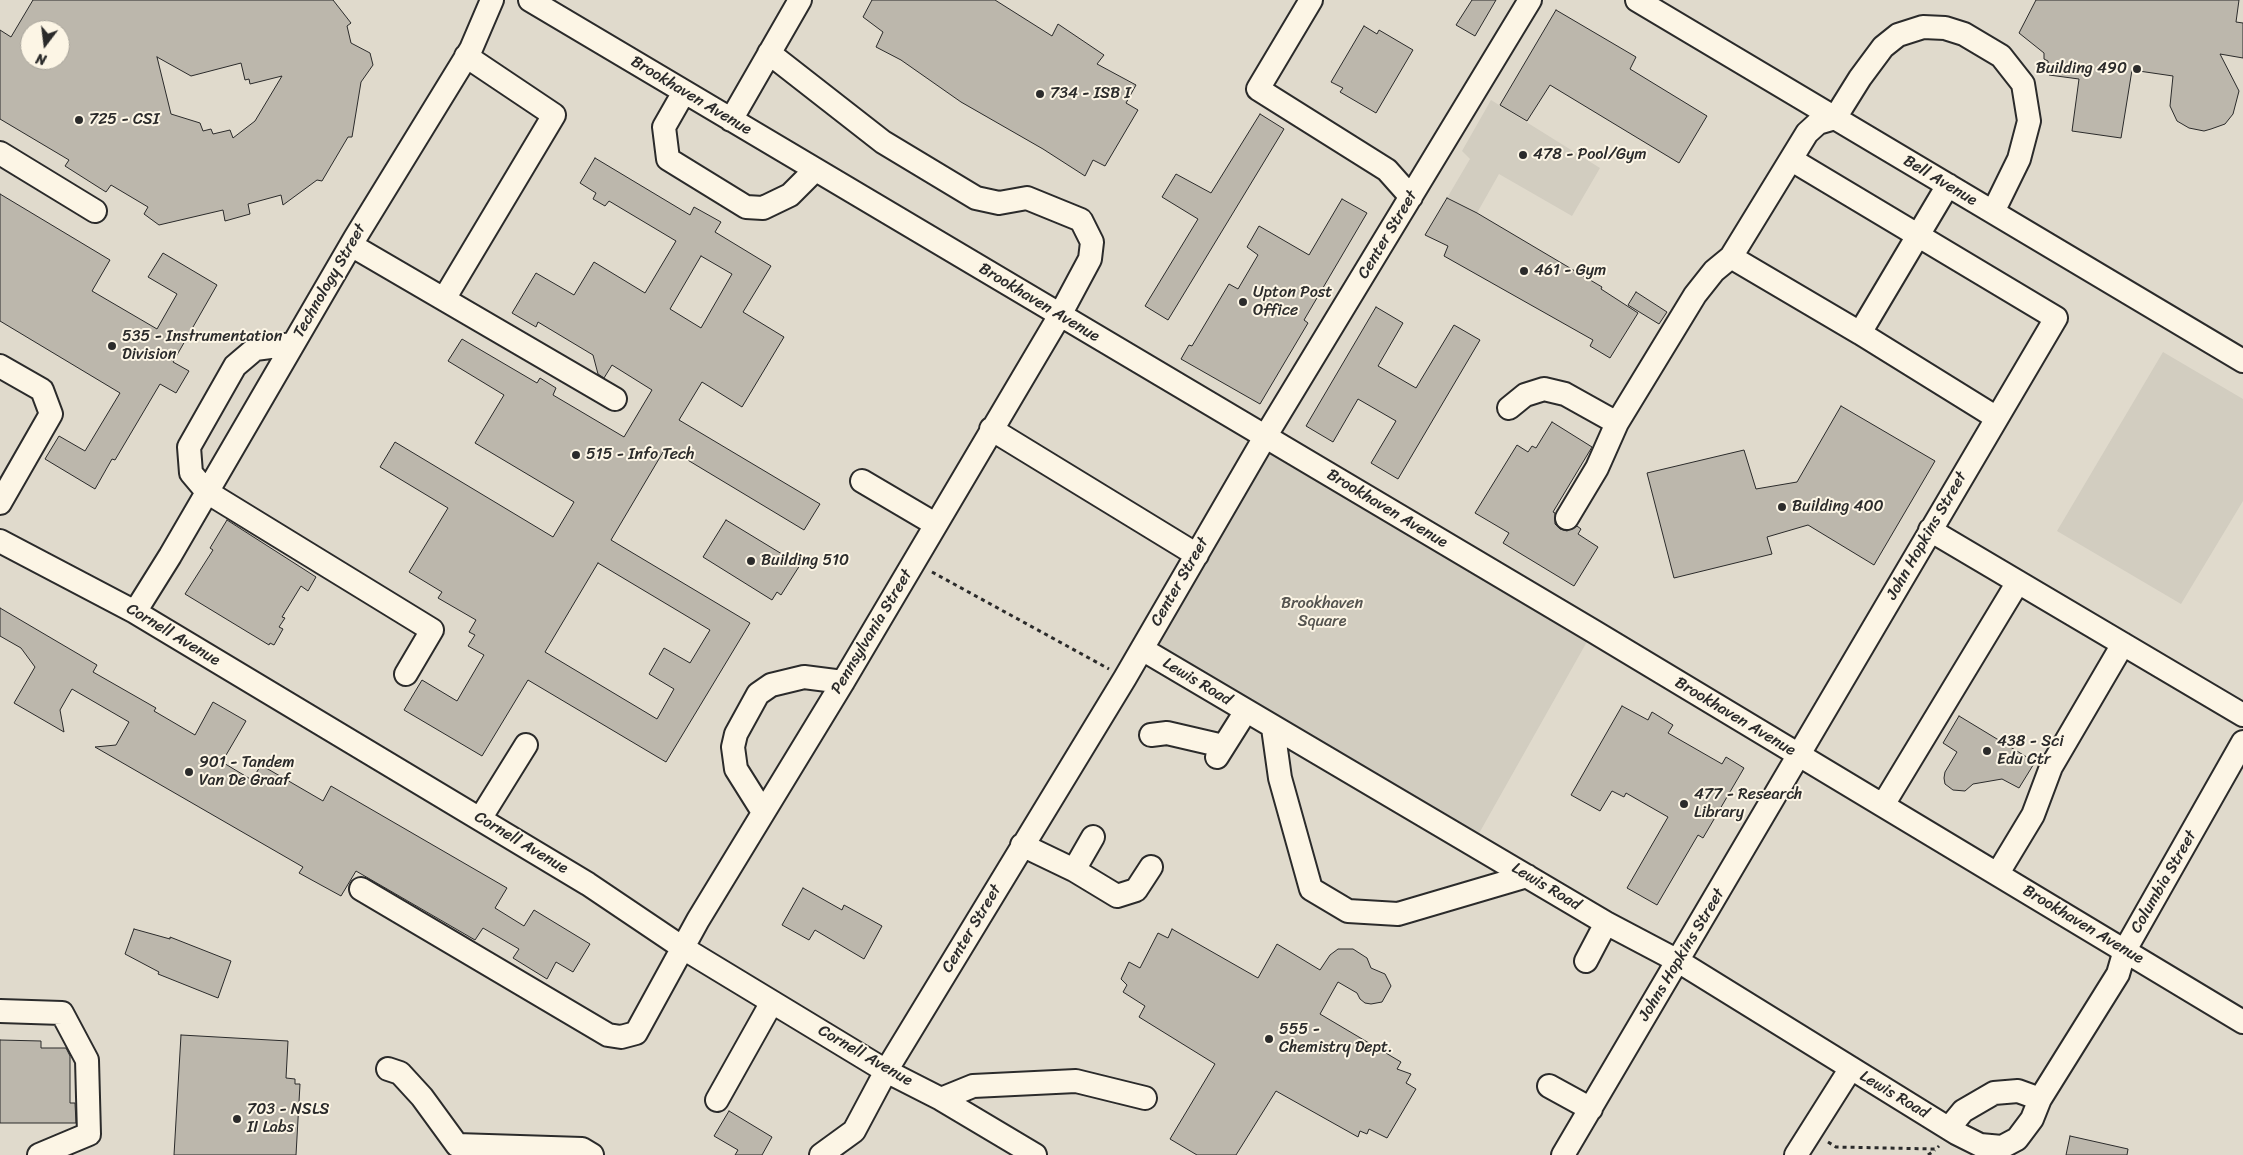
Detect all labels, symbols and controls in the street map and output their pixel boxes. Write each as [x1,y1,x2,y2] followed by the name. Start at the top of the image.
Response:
[20,20,70,70] north arrow
[33,46,49,72] text: N
[627,52,755,140] street label: Brookhaven Avenue
[2036,59,2127,79] place label: Building 490
[2131,63,2143,75] marker: Building 490
[1050,84,1131,104] place label: 734 - ISB I
[1034,88,1046,100] marker: 734 - ISB I
[89,110,159,130] place label: 725 - CSI
[73,114,85,126] marker: 725 - CSI
[1533,145,1647,165] place label: 478 - Pool/Gym
[1517,149,1529,161] marker: 478 - Pool/Gym
[1900,151,1980,211] street label: Bell Avenue
[1354,188,1422,282] street label: Center Street
[290,221,370,341] street label: Technology Street
[975,259,1103,347] street label: Brookhaven Avenue
[1534,261,1606,281] place label: 461 - Gym
[1518,265,1530,277] marker: 461 - Gym
[1253,283,1332,321] place label: Upton Post Office
[1237,296,1249,308] marker: Upton Post Office
[122,327,282,365] place label: 535 - Instrumentation Division
[106,340,118,352] marker: 535 - Instrumentation Division
[586,445,694,465] place label: 515 - Info Tech
[570,449,582,461] marker: 515 - Info Tech
[1323,465,1451,553] street label: Brookhaven Avenue
[1883,469,1971,603] street label: John Hopkins Street
[1792,497,1884,517] place label: Building 400
[1776,501,1788,513] marker: Building 400
[1147,534,1213,630] street label: Center Street
[761,551,849,571] place label: Building 510
[745,555,757,567] marker: Building 510
[827,566,917,698] street label: Pennsylvania Street
[1281,594,1363,632] park label: Brookhaven Square
[123,600,223,670] street label: Cornell Avenue
[1159,654,1235,710] street label: Lewis Road
[1671,673,1799,761] street label: Brookhaven Avenue
[1997,732,2064,770] place label: 438 - Sci Edu Ctr
[1981,745,1993,757] marker: 438 - Sci Edu Ctr
[199,753,295,791] place label: 901 - Tandem Van De Graaf
[183,766,195,778] marker: 901 - Tandem Van De Graaf
[1694,785,1802,823] place label: 477 - Research Library
[1678,798,1690,810] marker: 477 - Research Library
[471,808,571,878] street label: Cornell Avenue
[2127,827,2201,937] street label: Columbia Street
[1508,859,1584,915] street label: Lewis Road
[2019,881,2147,969] street label: Brookhaven Avenue
[938,882,1006,976] street label: Center Street
[1635,885,1729,1025] street label: Johns Hopkins Street
[1279,1020,1393,1058] place label: 555 - Chemistry Dept.
[814,1021,916,1091] street label: Cornell Avenue
[1263,1033,1275,1045] marker: 555 - Chemistry Dept.
[1856,1067,1932,1123] street label: Lewis Road
[247,1100,329,1138] place label: 703 - NSLS II Labs
[231,1113,243,1125] marker: 703 - NSLS II Labs

